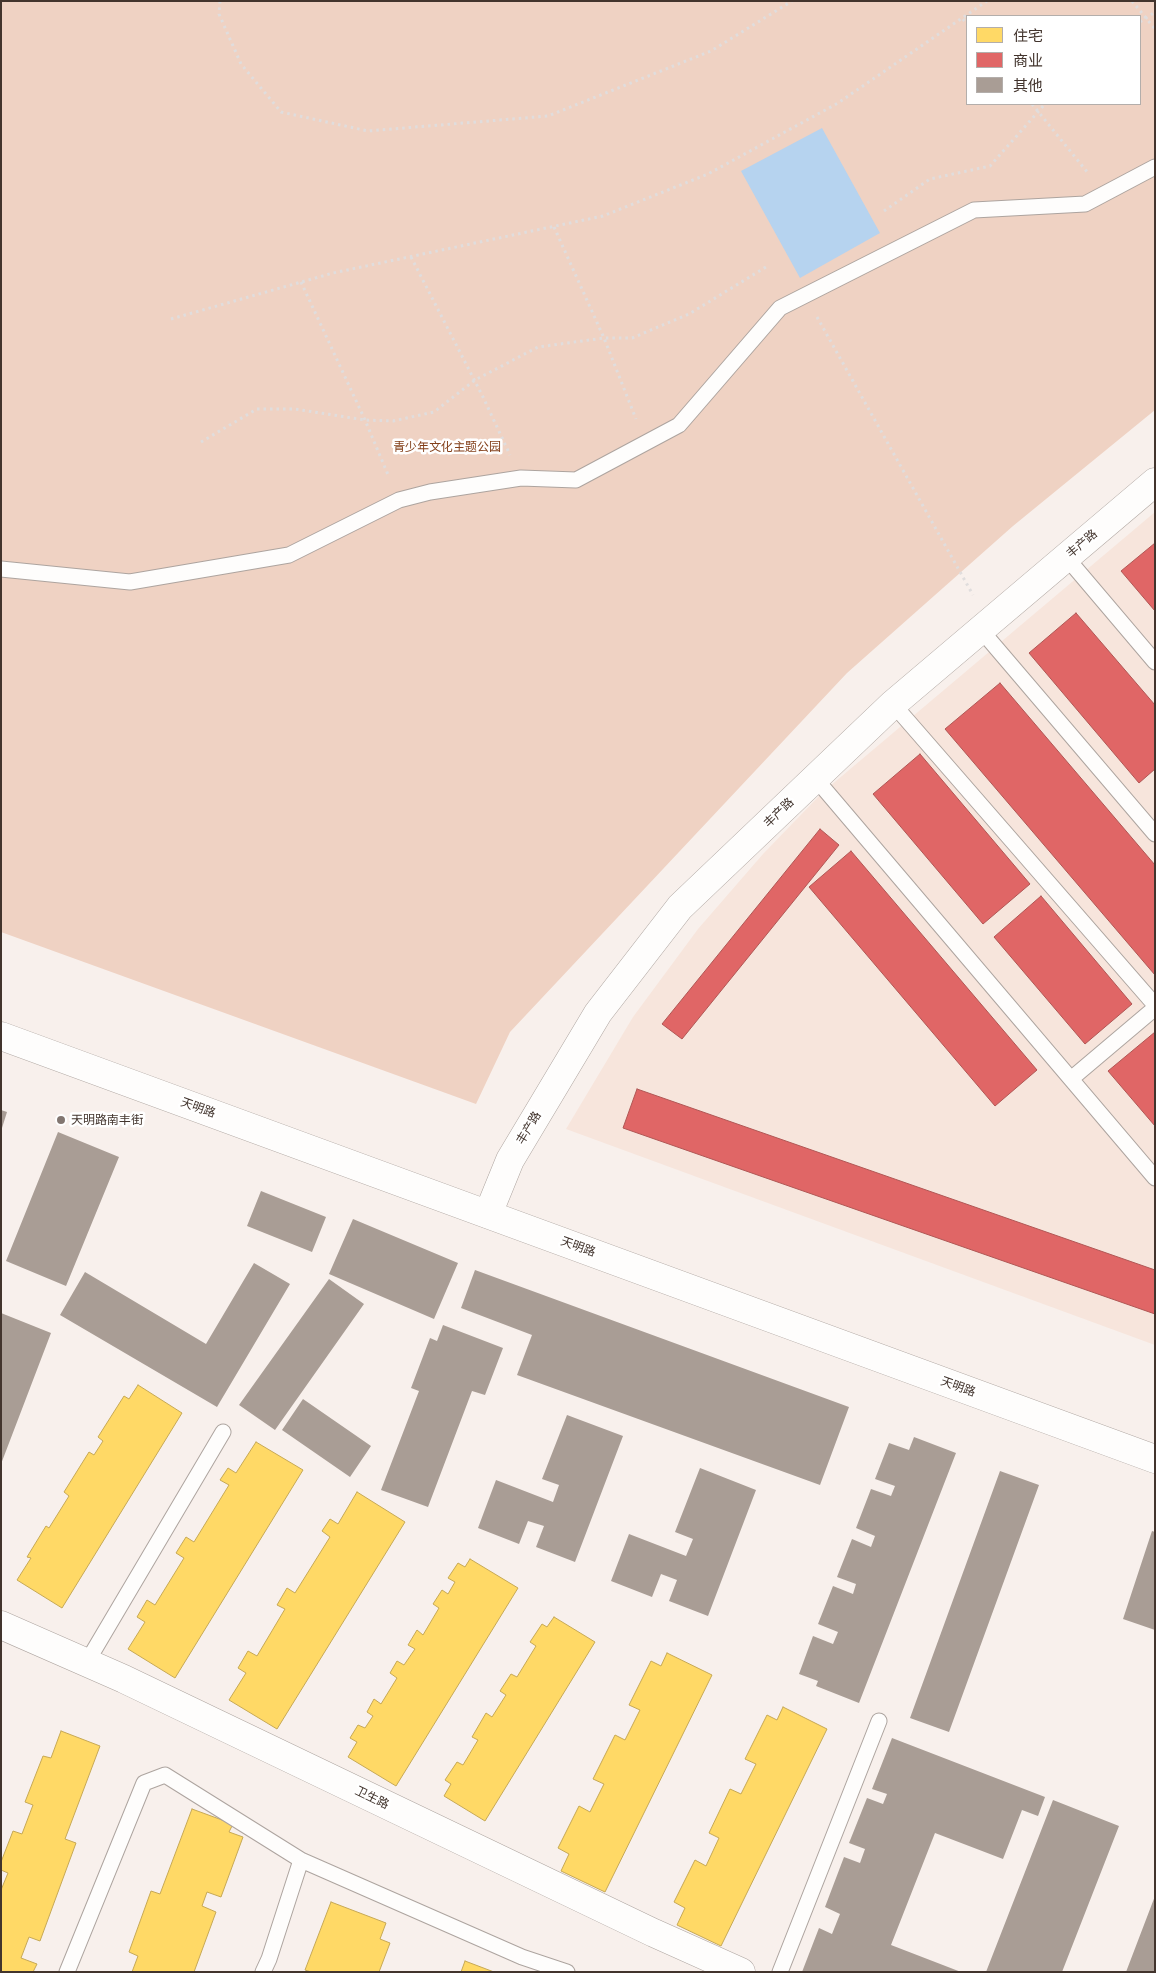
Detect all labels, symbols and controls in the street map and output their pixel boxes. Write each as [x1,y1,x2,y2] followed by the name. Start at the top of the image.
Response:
[966,15,1141,105] legend
[1013,27,1043,45] text: 住宅
[1013,52,1043,70] text: 商业
[1013,77,1043,95] text: 其他
[393,440,501,454] park label: 青少年文化主题公园
[1064,527,1100,561] street label: 丰产路
[761,795,797,831] street label: 丰产路
[179,1095,217,1121] street label: 天明路
[514,1109,544,1147] street label: 丰产路
[71,1113,143,1127] place label: 天明路南丰街
[55,1114,67,1126] marker: 天明路南丰街
[559,1234,597,1260] street label: 天明路
[939,1374,977,1400] street label: 天明路
[353,1784,391,1812] street label: 卫生路

